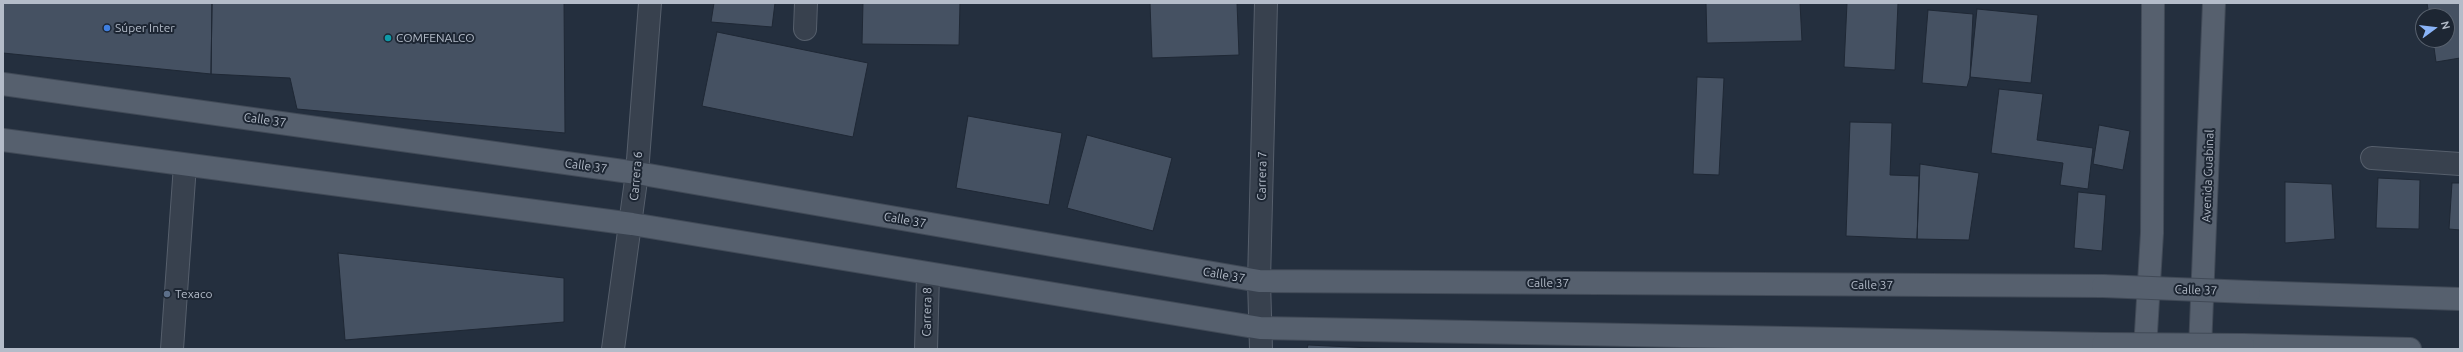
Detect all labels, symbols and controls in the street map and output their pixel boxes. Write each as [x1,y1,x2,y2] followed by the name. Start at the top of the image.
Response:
[2415,8,2455,48] north arrow
[2439,20,2452,31] text: N
[115,21,175,35] place label: Súper Inter
[102,23,112,33] marker: Súper Inter
[396,31,475,45] place label: COMFENALCO
[383,33,393,43] marker: COMFENALCO
[243,110,287,130] street label: Calle 37
[2199,129,2217,223] street label: Avenida Guabinal
[627,151,645,201] street label: Carrera 6
[1254,151,1270,201] street label: Carrera 7
[564,156,608,176] street label: Calle 37
[883,209,927,231] street label: Calle 37
[1202,264,1246,286] street label: Calle 37
[1527,276,1569,290] street label: Calle 37
[1851,278,1893,292] street label: Calle 37
[2174,282,2218,298] street label: Calle 37
[175,287,212,301] place label: Texaco
[919,287,935,337] street label: Carrera 8
[162,289,172,299] marker: Texaco

